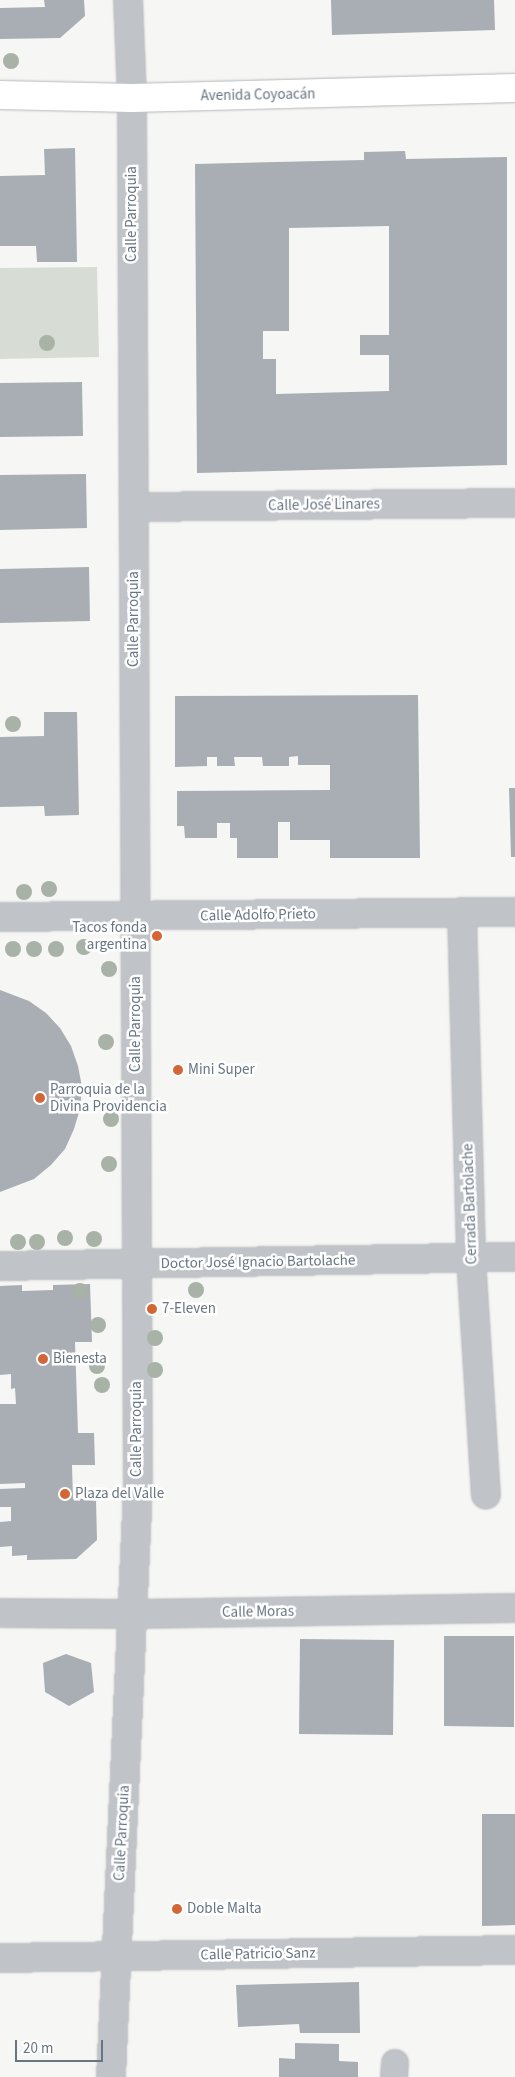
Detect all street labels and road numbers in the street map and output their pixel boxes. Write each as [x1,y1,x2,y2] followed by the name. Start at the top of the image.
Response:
[200,85,316,105] street label: Avenida Coyoacán
[123,166,141,262] street label: Calle Parroquia
[268,495,380,515] street label: Calle José Linares
[125,571,143,667] street label: Calle Parroquia
[200,905,316,925] street label: Calle Adolfo Prieto
[127,976,145,1072] street label: Calle Parroquia
[459,1143,481,1265] street label: Cerrada Bartolache
[161,1251,355,1273] street label: Doctor José Ignacio Bartolache
[128,1381,146,1477] street label: Calle Parroquia
[222,1602,294,1622] street label: Calle Moras
[111,1785,133,1881] street label: Calle Parroquia
[200,1944,316,1964] street label: Calle Patricio Sanz

